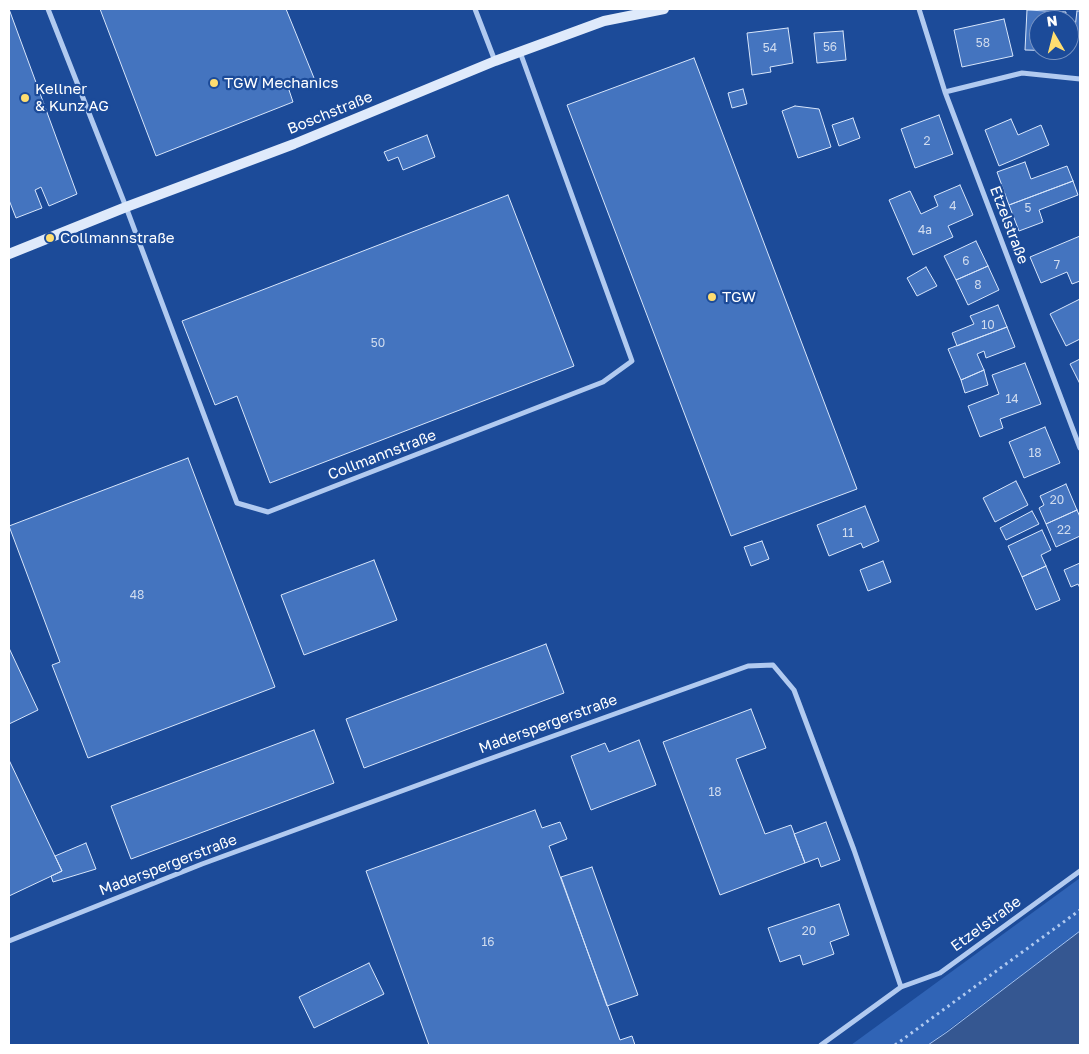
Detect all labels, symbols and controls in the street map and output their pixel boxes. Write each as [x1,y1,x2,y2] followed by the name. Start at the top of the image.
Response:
[1029,10,1079,60] north arrow
[1046,11,1058,30] text: N
[976,36,990,50] house number: 58
[823,40,837,54] house number: 56
[763,41,777,55] house number: 54
[224,74,338,92] place label: TGW Mechanics
[208,77,220,89] marker: TGW Mechanics
[35,80,109,115] place label: Kellner & Kunz AG
[285,88,375,138] street label: Boschstraße
[19,92,31,104] marker: Kellner & Kunz AG
[924,134,930,148] house number: 2
[986,183,1032,267] street label: Etzelstraße
[949,199,957,213] house number: 4
[1025,201,1031,215] house number: 5
[918,223,932,237] house number: 4a
[60,229,175,247] place label: Collmannstraße
[44,232,56,244] marker: Collmannstraße
[962,254,970,268] house number: 6
[1054,258,1060,272] house number: 7
[974,278,982,292] house number: 8
[722,288,756,306] place label: TGW
[706,291,718,303] marker: TGW
[981,318,995,332] house number: 10
[371,336,385,350] house number: 50
[1005,392,1019,406] house number: 14
[325,426,439,484] street label: Collmannstraße
[1028,446,1042,460] house number: 18
[1050,493,1064,507] house number: 20
[1057,523,1071,537] house number: 22
[842,526,854,540] house number: 11
[130,588,144,602] house number: 48
[476,691,620,757] street label: Maderspergerstraße
[708,785,722,799] house number: 18
[97,830,239,900] street label: Maderspergerstraße
[947,893,1025,955] street label: Etzelstraße
[802,924,816,938] house number: 20
[481,935,495,949] house number: 16

